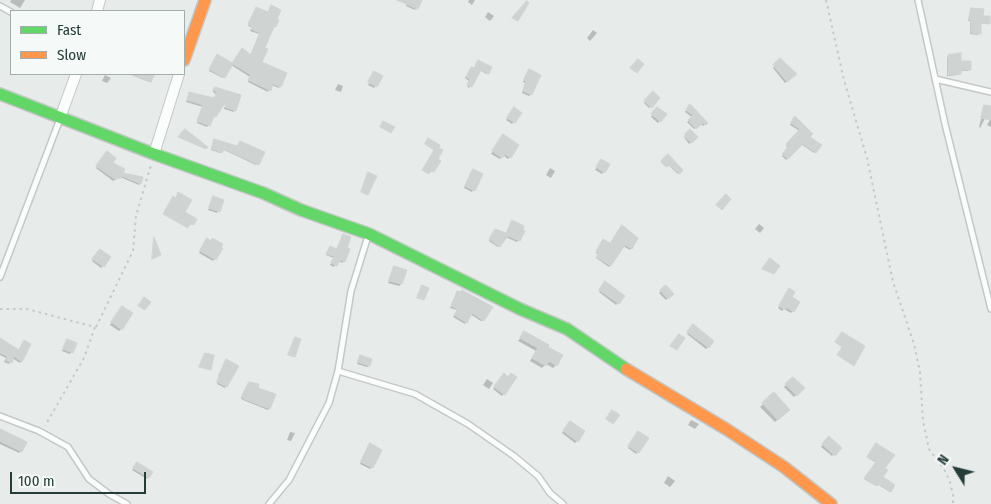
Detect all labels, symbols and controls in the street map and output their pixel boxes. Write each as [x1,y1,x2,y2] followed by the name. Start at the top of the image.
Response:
[10,10,185,75] legend
[57,21,81,39] text: Fast
[57,46,86,64] text: Slow
[931,444,981,494] north arrow
[934,452,953,468] text: N
[12,462,149,494] scale bar
[18,472,55,490] text: 100 m

